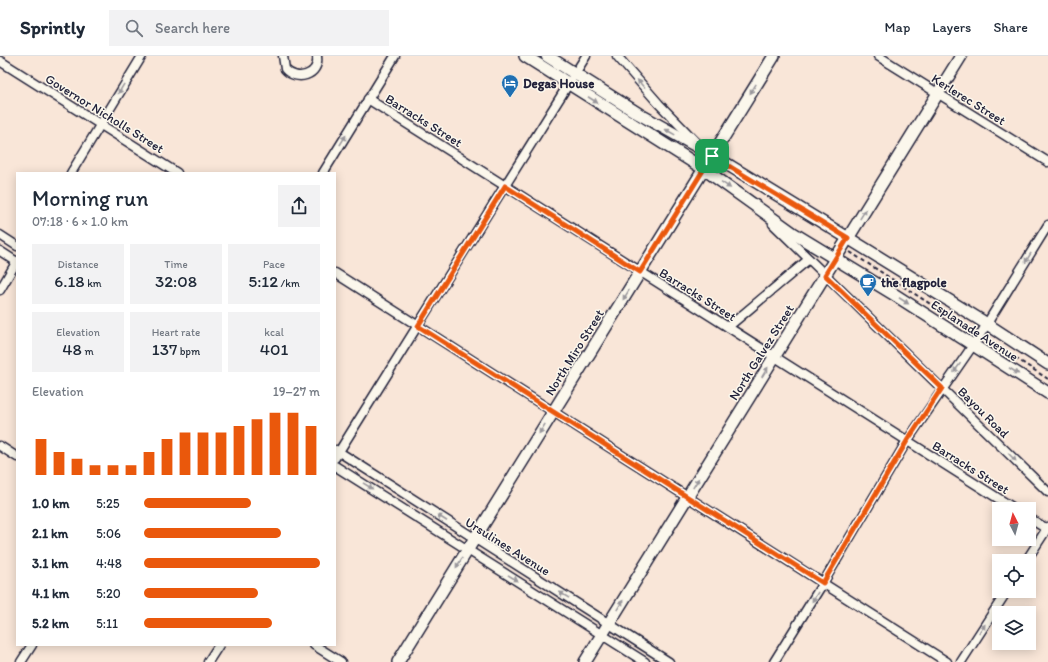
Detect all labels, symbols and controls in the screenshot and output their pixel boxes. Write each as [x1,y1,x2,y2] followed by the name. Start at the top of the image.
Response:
[109,10,389,46] search box
[20,16,85,39] text: Sprintly
[123,17,145,39] icon: search
[155,19,230,37] text: Search here
[885,19,910,36] text: Map
[932,19,971,36] text: Layers
[993,19,1028,36] text: Share
[43,71,167,156] street label: Governor Nicholls Street
[929,71,1009,128] street label: Kerlerec Street
[500,73,520,98] hotel icon: Degas House
[523,76,594,92] place label: Degas House
[637,79,646,89] one-way arrow
[118,83,125,95] one-way arrow
[750,83,757,95] one-way arrow
[383,91,465,150] street label: Barracks Street
[588,96,598,104] one-way arrow
[664,128,676,135] one-way arrow
[339,135,347,145] one-way arrow
[695,139,729,173] pin
[701,145,723,167] icon: arrive
[721,181,732,189] one-way arrow
[32,185,148,212] text: Morning run
[278,185,320,227] button: share
[859,208,866,220] one-way arrow
[32,214,128,229] text: 07:18 · 6 × 1.0 km
[1024,252,1031,264] one-way arrow
[57,258,99,271] text: Distance
[164,258,188,271] text: Time
[263,258,285,271] text: Pace
[657,265,739,324] street label: Barracks Street
[54,271,85,291] text: 6.18
[155,271,197,291] text: 32:08
[248,271,278,291] text: 5:12
[858,272,878,297] cafe icon: the flagpole
[881,275,947,291] place label: the flagpole
[85,277,102,290] text: km
[278,277,300,290] text: /km
[622,289,629,301] one-way arrow
[899,297,909,305] one-way arrow
[928,297,1021,364] street label: Esplanade Avenue
[726,302,797,403] street label: North Galvez Street
[542,306,607,398] street label: North Miro Street
[56,326,100,339] text: Elevation
[152,326,200,339] text: Heart rate
[264,326,284,339] text: kcal
[62,339,82,359] text: 48
[152,339,177,359] text: 137
[260,339,288,359] text: 401
[82,345,94,358] text: m
[177,345,200,358] text: bpm
[953,362,961,373] one-way arrow
[761,366,768,378] one-way arrow
[1008,367,1019,375] one-way arrow
[32,384,84,399] text: Elevation
[273,384,320,399] text: 19–27 m
[955,384,1012,441] street label: Bayou Road
[539,423,546,435] one-way arrow
[930,438,1012,497] street label: Barracks Street
[1008,452,1017,462] one-way arrow
[692,478,700,488] one-way arrow
[362,483,374,490] one-way arrow
[32,496,69,511] text: 1.0 km
[96,496,120,511] text: 5:25
[992,502,1036,546] north arrow
[992,502,1036,650] map controls
[437,514,447,522] one-way arrow
[462,514,553,579] street label: Ursulines Avenue
[32,526,68,541] text: 2.1 km
[96,526,121,541] text: 5:06
[992,554,1036,598] button: locate
[32,556,68,571] text: 3.1 km
[96,556,122,571] text: 4:48
[455,558,463,568] one-way arrow
[507,575,519,582] one-way arrow
[32,586,69,601] text: 4.1 km
[96,586,121,601] text: 5:20
[559,591,569,599] one-way arrow
[811,591,818,603] one-way arrow
[616,600,624,610] one-way arrow
[992,606,1036,650] button: layers
[32,616,69,631] text: 5.2 km
[96,616,118,631] text: 5:11
[978,624,986,634] one-way arrow

